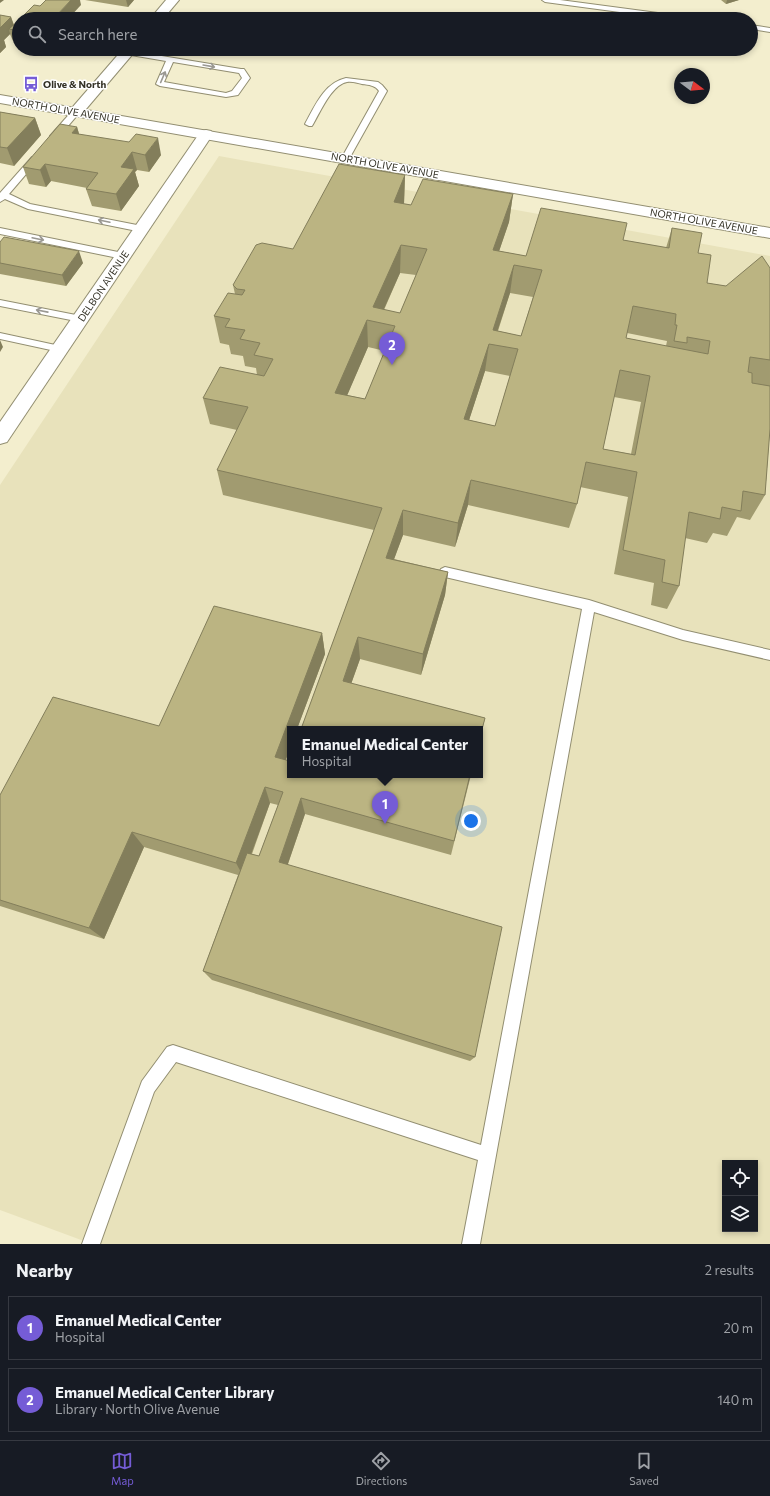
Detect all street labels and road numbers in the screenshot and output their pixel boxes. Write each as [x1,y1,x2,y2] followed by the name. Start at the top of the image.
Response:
[11,95,121,125] street label: NORTH OLIVE AVENUE
[330,150,440,180] street label: NORTH OLIVE AVENUE
[649,206,759,236] street label: NORTH OLIVE AVENUE
[75,248,131,324] street label: DELBON AVENUE

